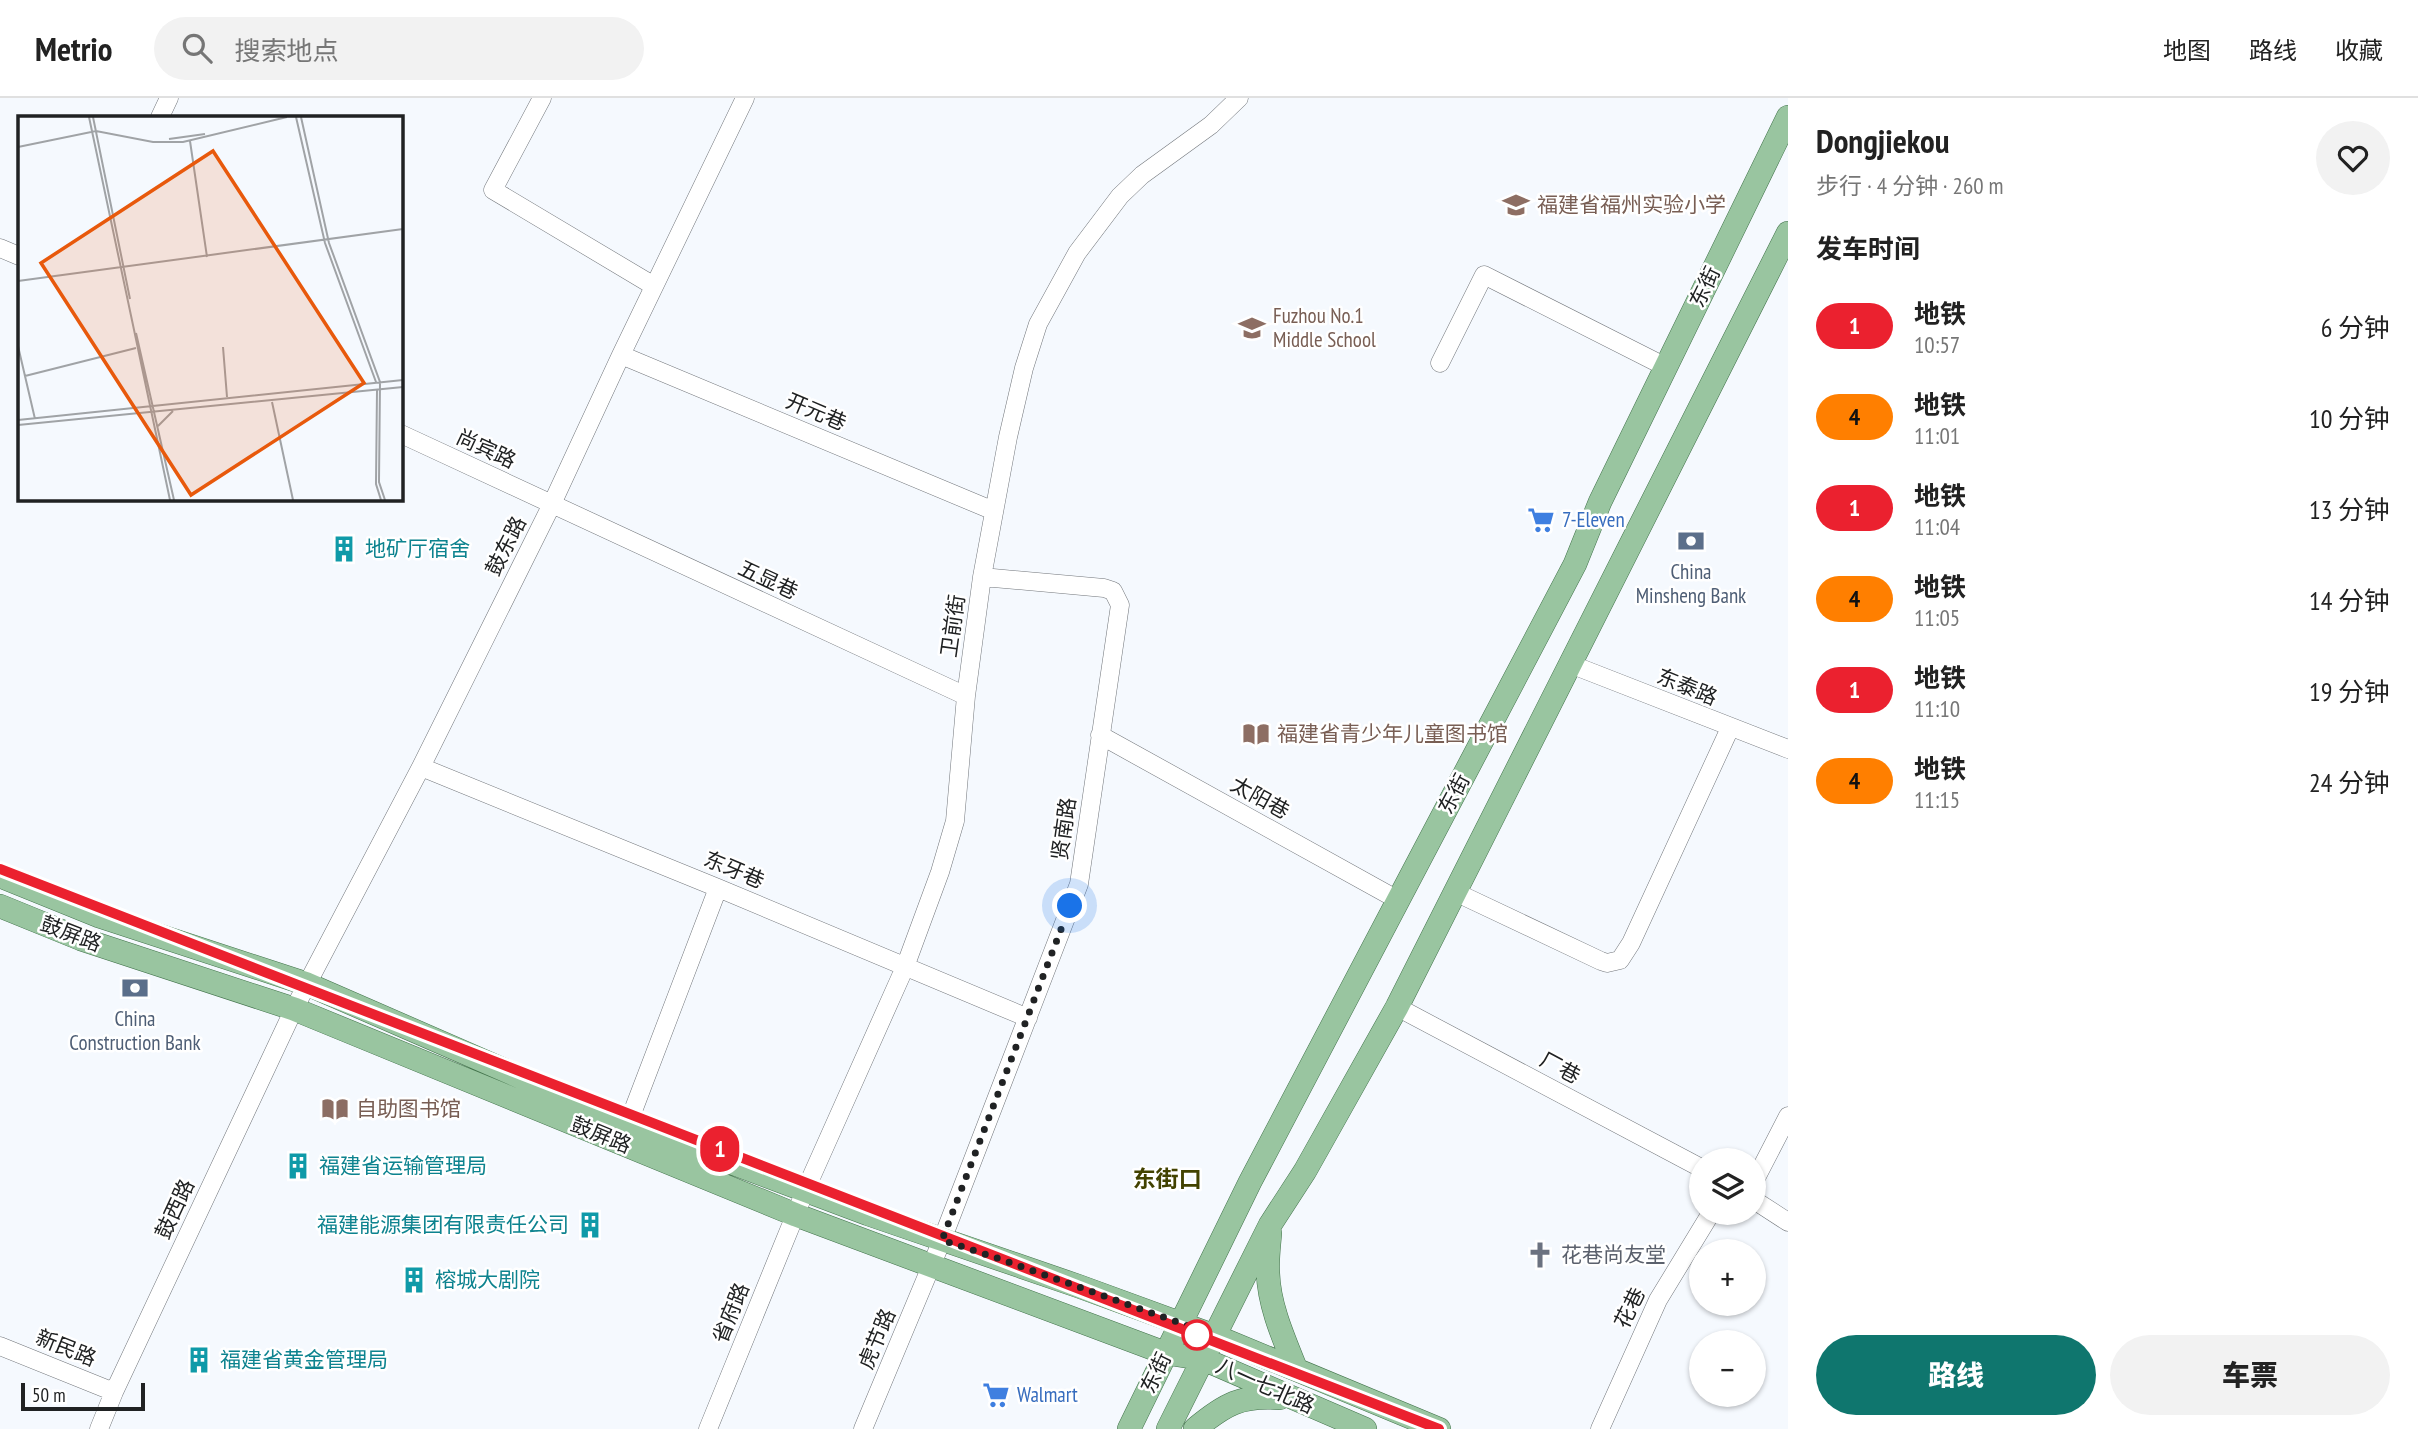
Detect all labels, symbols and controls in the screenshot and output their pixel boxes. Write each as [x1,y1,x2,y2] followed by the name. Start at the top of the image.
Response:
[154,17,644,80] search box
[35,27,112,70] text: Metrio
[178,29,216,67] icon: search
[234,34,338,67] text: 搜索地点
[2163,35,2211,66] text: 地图
[2249,35,2297,66] text: 路线
[2335,35,2383,66] text: 收藏
[18,116,402,500] inset map
[1816,119,1949,162] text: Dongjiekou
[2316,121,2390,195] button: heart
[1816,171,2003,200] text: 步行 · 4 分钟 · 260 m
[1501,190,1531,220] school or university icon: 福建省福州实验小学
[1537,191,1726,218] place label: 福建省福州实验小学
[1816,232,1920,265] text: 发车时间
[1683,262,1726,312] street label: 东街
[1914,297,1966,330] text: 地铁
[1273,302,1376,353] place label: Fuzhou No.1 Middle School
[1849,310,1860,341] text: 1
[2321,311,2390,344] text: 6 分钟
[1237,313,1267,343] school or university icon: Fuzhou No.1 Middle School
[1914,330,1960,359] text: 10:57
[782,387,850,436] street label: 开元巷
[1914,388,1966,421] text: 地铁
[1849,401,1860,432] text: 4
[2309,402,2390,435] text: 10 分钟
[1914,421,1960,450] text: 11:01
[452,423,520,474] street label: 尚宾路
[1914,479,1966,512] text: 地铁
[1849,492,1860,523] text: 1
[2309,493,2390,526] text: 13 分钟
[1526,505,1556,535] supermarket icon: 7-Eleven
[1562,506,1625,533] place label: 7-Eleven
[479,512,532,580] street label: 鼓东路
[1914,512,1960,541] text: 11:04
[1676,526,1706,556] bank icon: China Minsheng Bank
[329,534,359,564] building icon: 地矿厅宿舍
[365,535,470,562] place label: 地矿厅宿舍
[734,554,802,605] street label: 五显巷
[1636,558,1746,609] place label: China Minsheng Bank
[1914,570,1966,603] text: 地铁
[1849,583,1860,614] text: 4
[2309,584,2390,617] text: 14 分钟
[935,593,970,659] street label: 卫前街
[1914,603,1960,632] text: 11:05
[1914,661,1966,694] text: 地铁
[1653,662,1721,711] street label: 东泰路
[1849,674,1860,705] text: 1
[2309,675,2390,708] text: 19 分钟
[1914,694,1960,723] text: 11:10
[1241,719,1271,749] library icon: 福建省青少年儿童图书馆
[1277,720,1508,747] place label: 福建省青少年儿童图书馆
[1914,752,1966,785] text: 地铁
[1849,765,1860,796] text: 4
[2309,766,2390,799] text: 24 分钟
[1432,769,1475,819] street label: 东街
[1226,770,1294,825] street label: 太阳巷
[1914,785,1960,814] text: 11:15
[1046,796,1081,862] street label: 贤南路
[700,845,768,894] street label: 东牙巷
[1052,888,1087,923] your location
[37,910,105,957] street label: 鼓屏路
[120,973,150,1003] bank icon: China Construction Bank
[69,1005,201,1056] place label: China Construction Bank
[1535,1046,1585,1089] street label: 厂巷
[320,1094,350,1124] library icon: 自助图书馆
[356,1095,461,1122] place label: 自助图书馆
[567,1110,635,1159] street label: 鼓屏路
[697,1126,743,1172] line badge: 1
[714,1133,726,1164] text: 1
[1689,1148,1766,1407] map controls
[1689,1148,1766,1225] button: layers
[283,1151,313,1181] building icon: 福建省运输管理局
[319,1152,487,1179] place label: 福建省运输管理局
[1133,1164,1202,1193] district label: 东街口
[149,1175,200,1243] street label: 鼓西路
[575,1210,605,1240] building icon: 福建能源集团有限责任公司
[317,1211,569,1238] place label: 福建能源集团有限责任公司
[1689,1239,1766,1316] button: +
[1525,1240,1555,1270] church icon: 花巷尚友堂
[1561,1241,1666,1268] place label: 花巷尚友堂
[399,1265,429,1295] building icon: 榕城大剧院
[435,1266,540,1293] place label: 榕城大剧院
[706,1279,755,1347] street label: 省府路
[1608,1283,1651,1333] street label: 花巷
[852,1305,901,1373] street label: 虎节路
[1182,1320,1212,1350] unlabelled marker
[32,1323,100,1372] street label: 新民路
[1689,1330,1766,1407] button: −
[1816,1335,2096,1415] button: 路线
[2110,1335,2390,1415] button: 车票
[184,1345,214,1375] building icon: 福建省黄金管理局
[220,1346,388,1373] place label: 福建省黄金管理局
[1134,1348,1177,1398] street label: 东街
[1212,1352,1319,1419] street label: 八一七北路
[21,1380,145,1412] scale bar
[981,1380,1011,1410] supermarket icon: Walmart
[1017,1381,1078,1408] place label: Walmart
[32,1383,66,1407] text: 50 m

